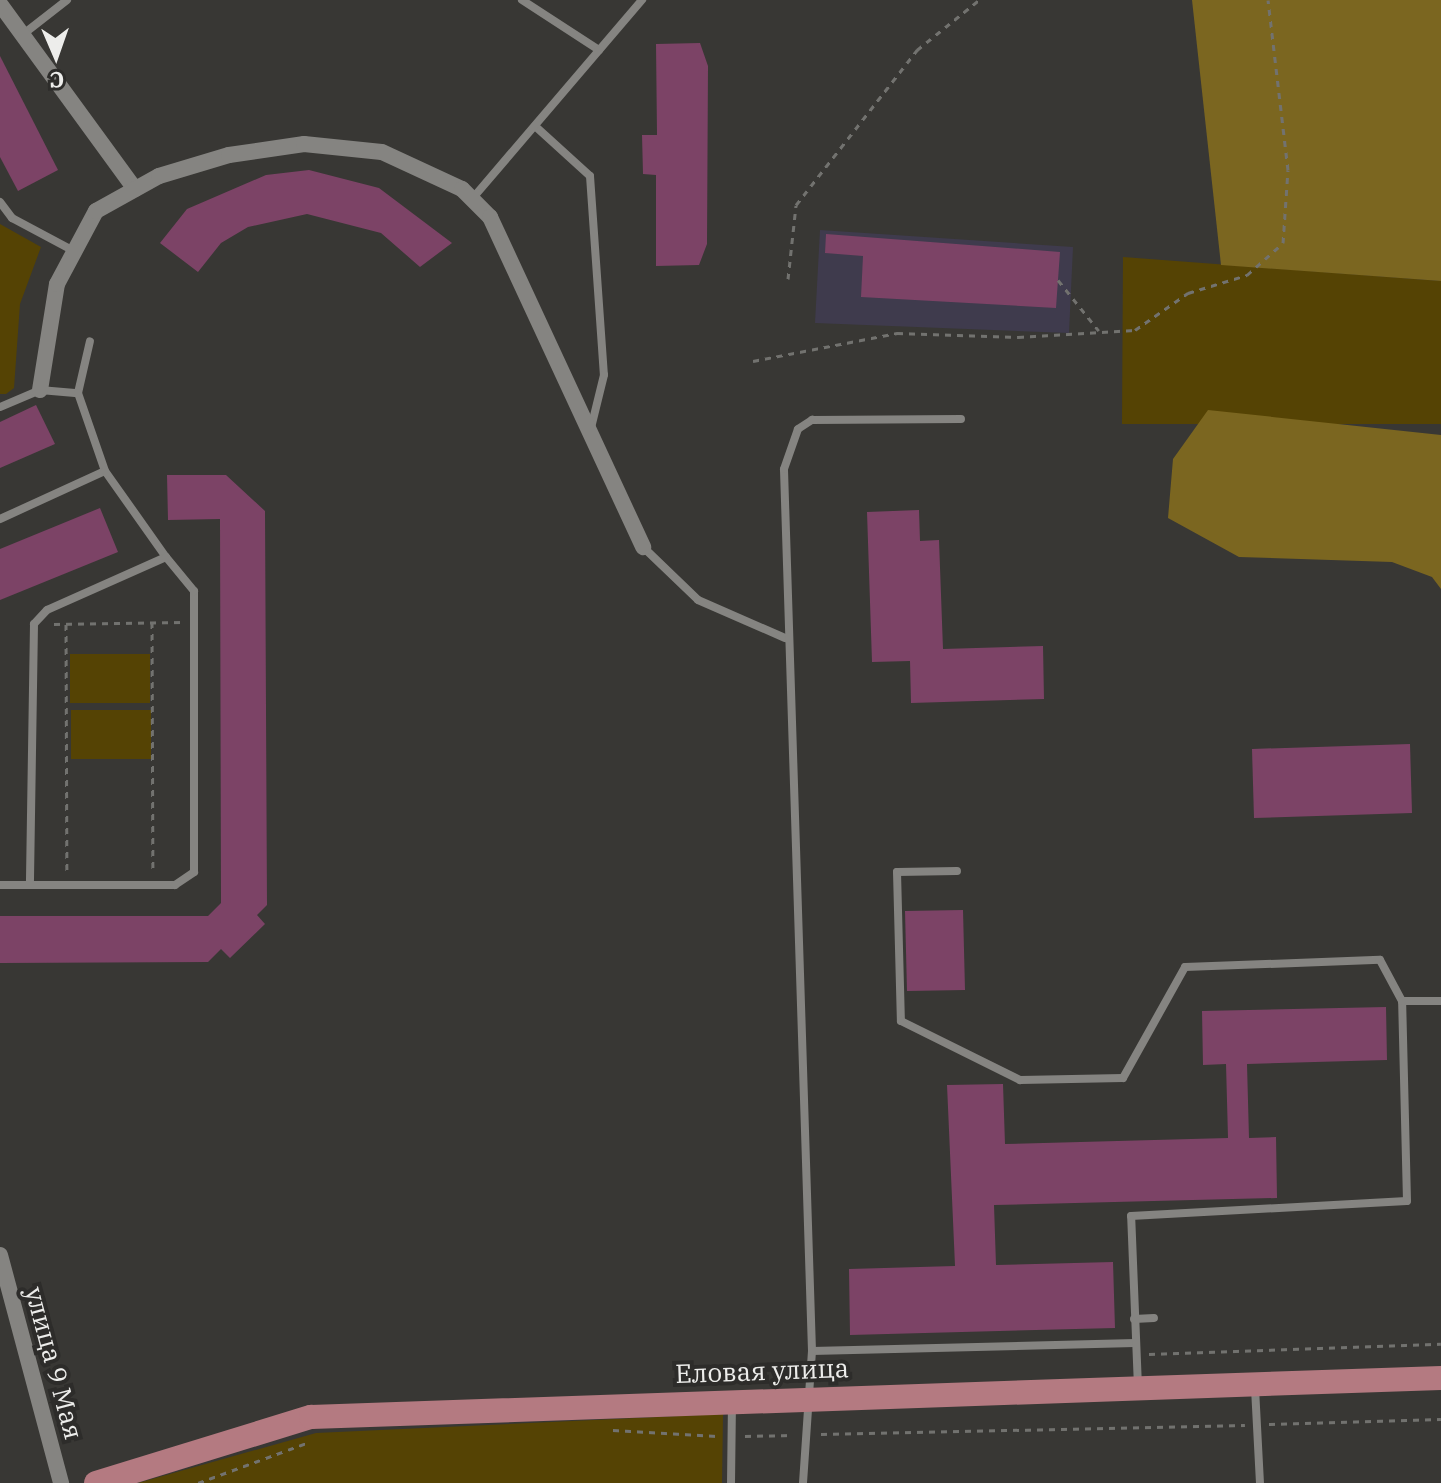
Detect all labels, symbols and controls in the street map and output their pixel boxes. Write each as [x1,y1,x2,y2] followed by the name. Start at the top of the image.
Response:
[16,16,96,96] north arrow
[49,66,65,95] text: С
[19,1283,89,1443] street label: улица 9 Мая
[675,1352,849,1390] street label: Еловая улица

